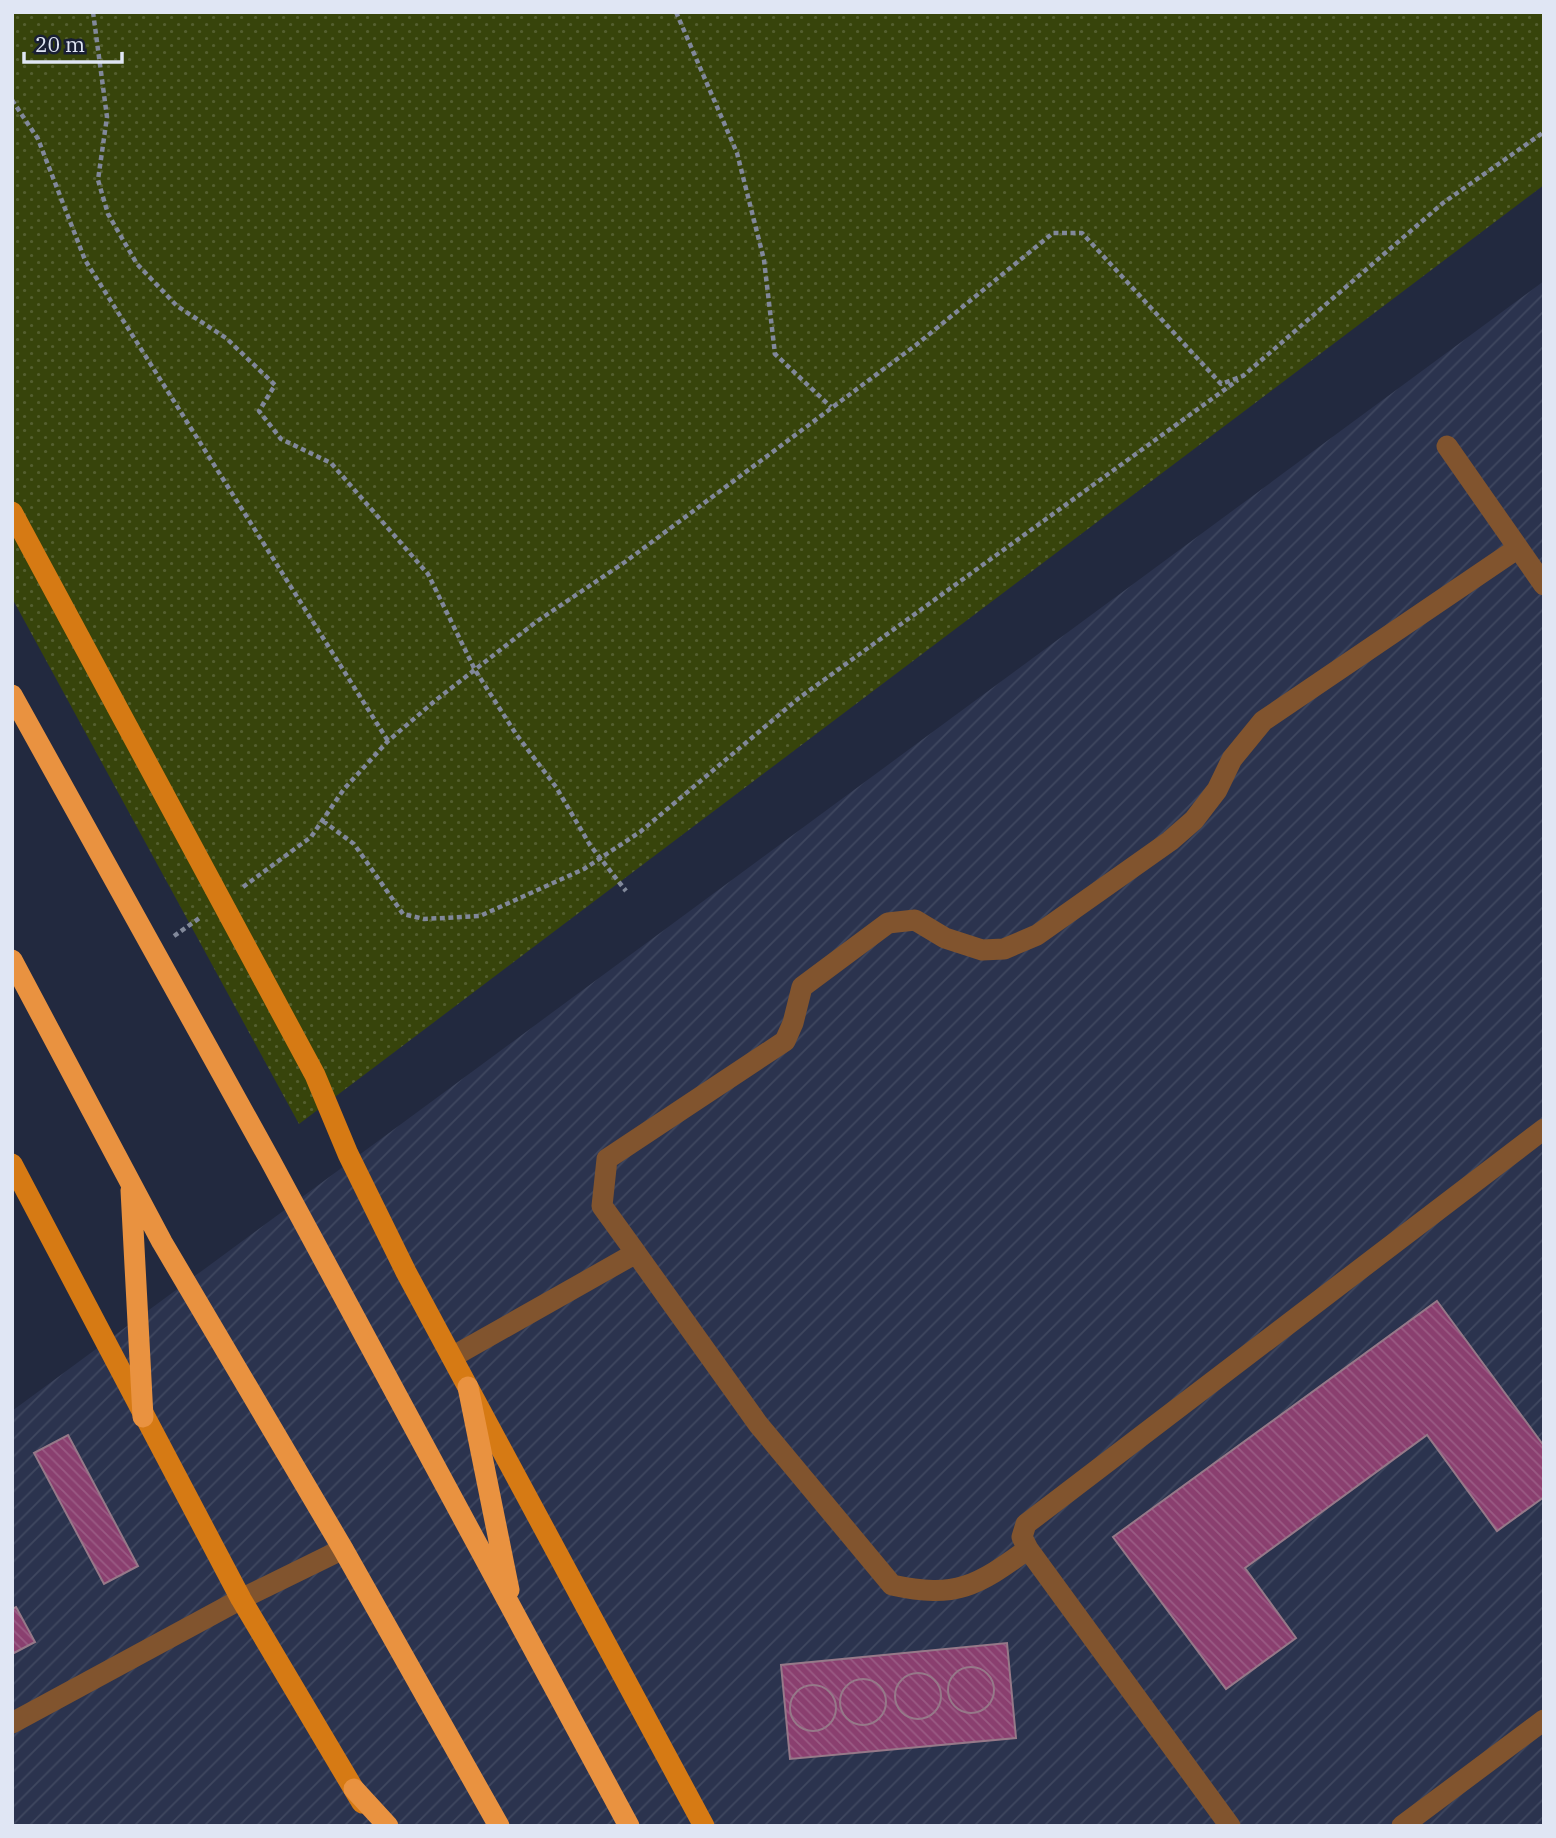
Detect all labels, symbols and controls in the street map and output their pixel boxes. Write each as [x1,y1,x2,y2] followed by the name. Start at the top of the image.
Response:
[24,21,122,65] scale bar
[35,30,85,58] text: 20 m

